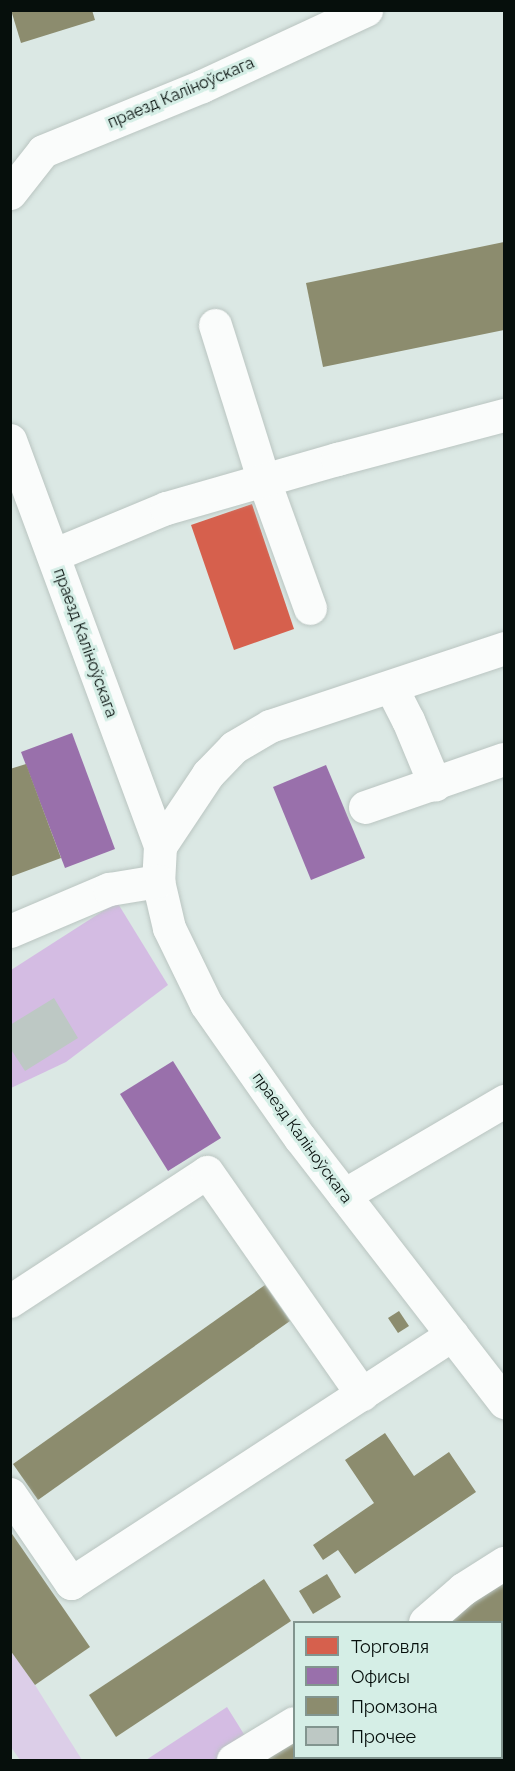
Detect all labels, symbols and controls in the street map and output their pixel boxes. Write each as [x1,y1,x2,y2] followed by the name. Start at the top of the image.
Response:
[105,53,257,133] street label: праезд Каліноўскага
[49,566,121,720] street label: праезд Каліноўскага
[248,1069,356,1207] street label: праезд Каліноўскага
[293,1621,503,1759] legend
[351,1636,429,1657] text: Торговля
[351,1666,410,1687] text: Офисы
[351,1696,438,1717] text: Промзона
[351,1726,416,1747] text: Прочее

